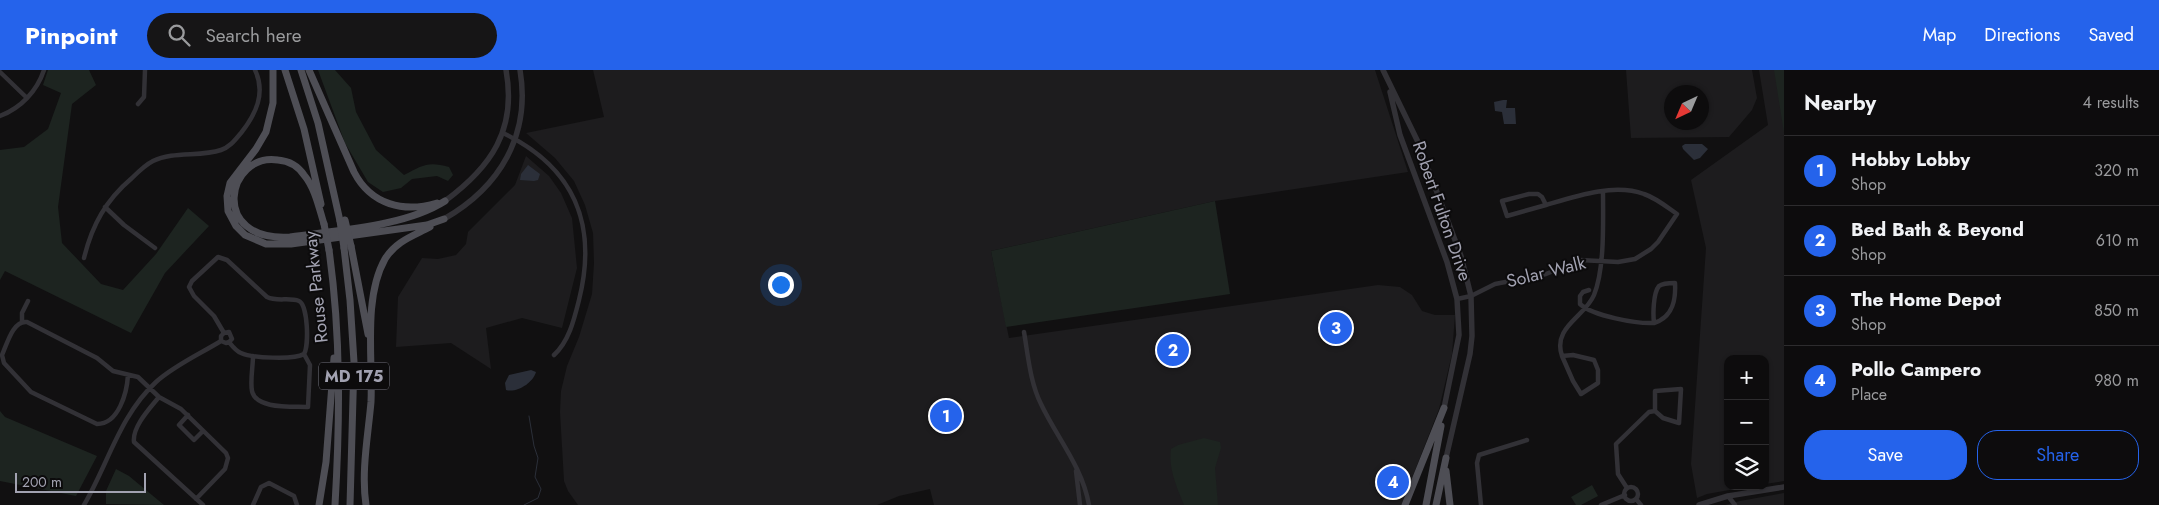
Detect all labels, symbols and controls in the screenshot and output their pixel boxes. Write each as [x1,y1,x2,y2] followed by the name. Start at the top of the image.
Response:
[147,13,497,58] search box
[25,18,117,53] text: Pinpoint
[165,21,193,49] icon: search
[205,22,302,49] text: Search here
[1923,22,1956,48] text: Map
[1984,22,2060,48] text: Directions
[2088,22,2134,48] text: Saved
[1664,85,1709,130] north arrow
[1804,88,1876,118] text: Nearby
[2083,91,2139,114] text: 4 results
[1406,137,1478,285] street label: Robert Fulton Drive
[1851,146,1970,173] text: Hobby Lobby
[1816,159,1824,182] text: 1
[2094,159,2139,182] text: 320 m
[1851,173,1886,196] text: Shop
[1851,216,2024,243] text: Bed Bath & Beyond
[1815,229,1825,252] text: 2
[2096,229,2139,252] text: 610 m
[297,230,335,344] street label: Rouse Parkway
[1851,243,1886,266] text: Shop
[1504,250,1588,294] street label: Solar Walk
[768,272,794,298] your location
[1851,286,2001,313] text: The Home Depot
[1815,299,1825,322] text: 3
[2094,299,2139,322] text: 850 m
[1320,309,1352,347] pin: 3
[1851,313,1886,336] text: Shop
[1157,331,1189,369] pin: 2
[1724,355,1769,490] map controls
[1724,355,1769,400] button: +
[1851,356,1981,383] text: Pollo Campero
[319,362,389,390] road number: MD 175
[1814,369,1826,392] text: 4
[2094,369,2139,392] text: 980 m
[1851,383,1887,406] text: Place
[930,397,962,435] pin: 1
[1724,400,1769,445] button: −
[1804,430,1967,480] button: Save
[1977,430,2139,480] button: Share
[1724,445,1769,490] button: layers
[1377,463,1409,501] pin: 4
[15,470,146,493] scale bar
[22,472,62,492] text: 200 m

